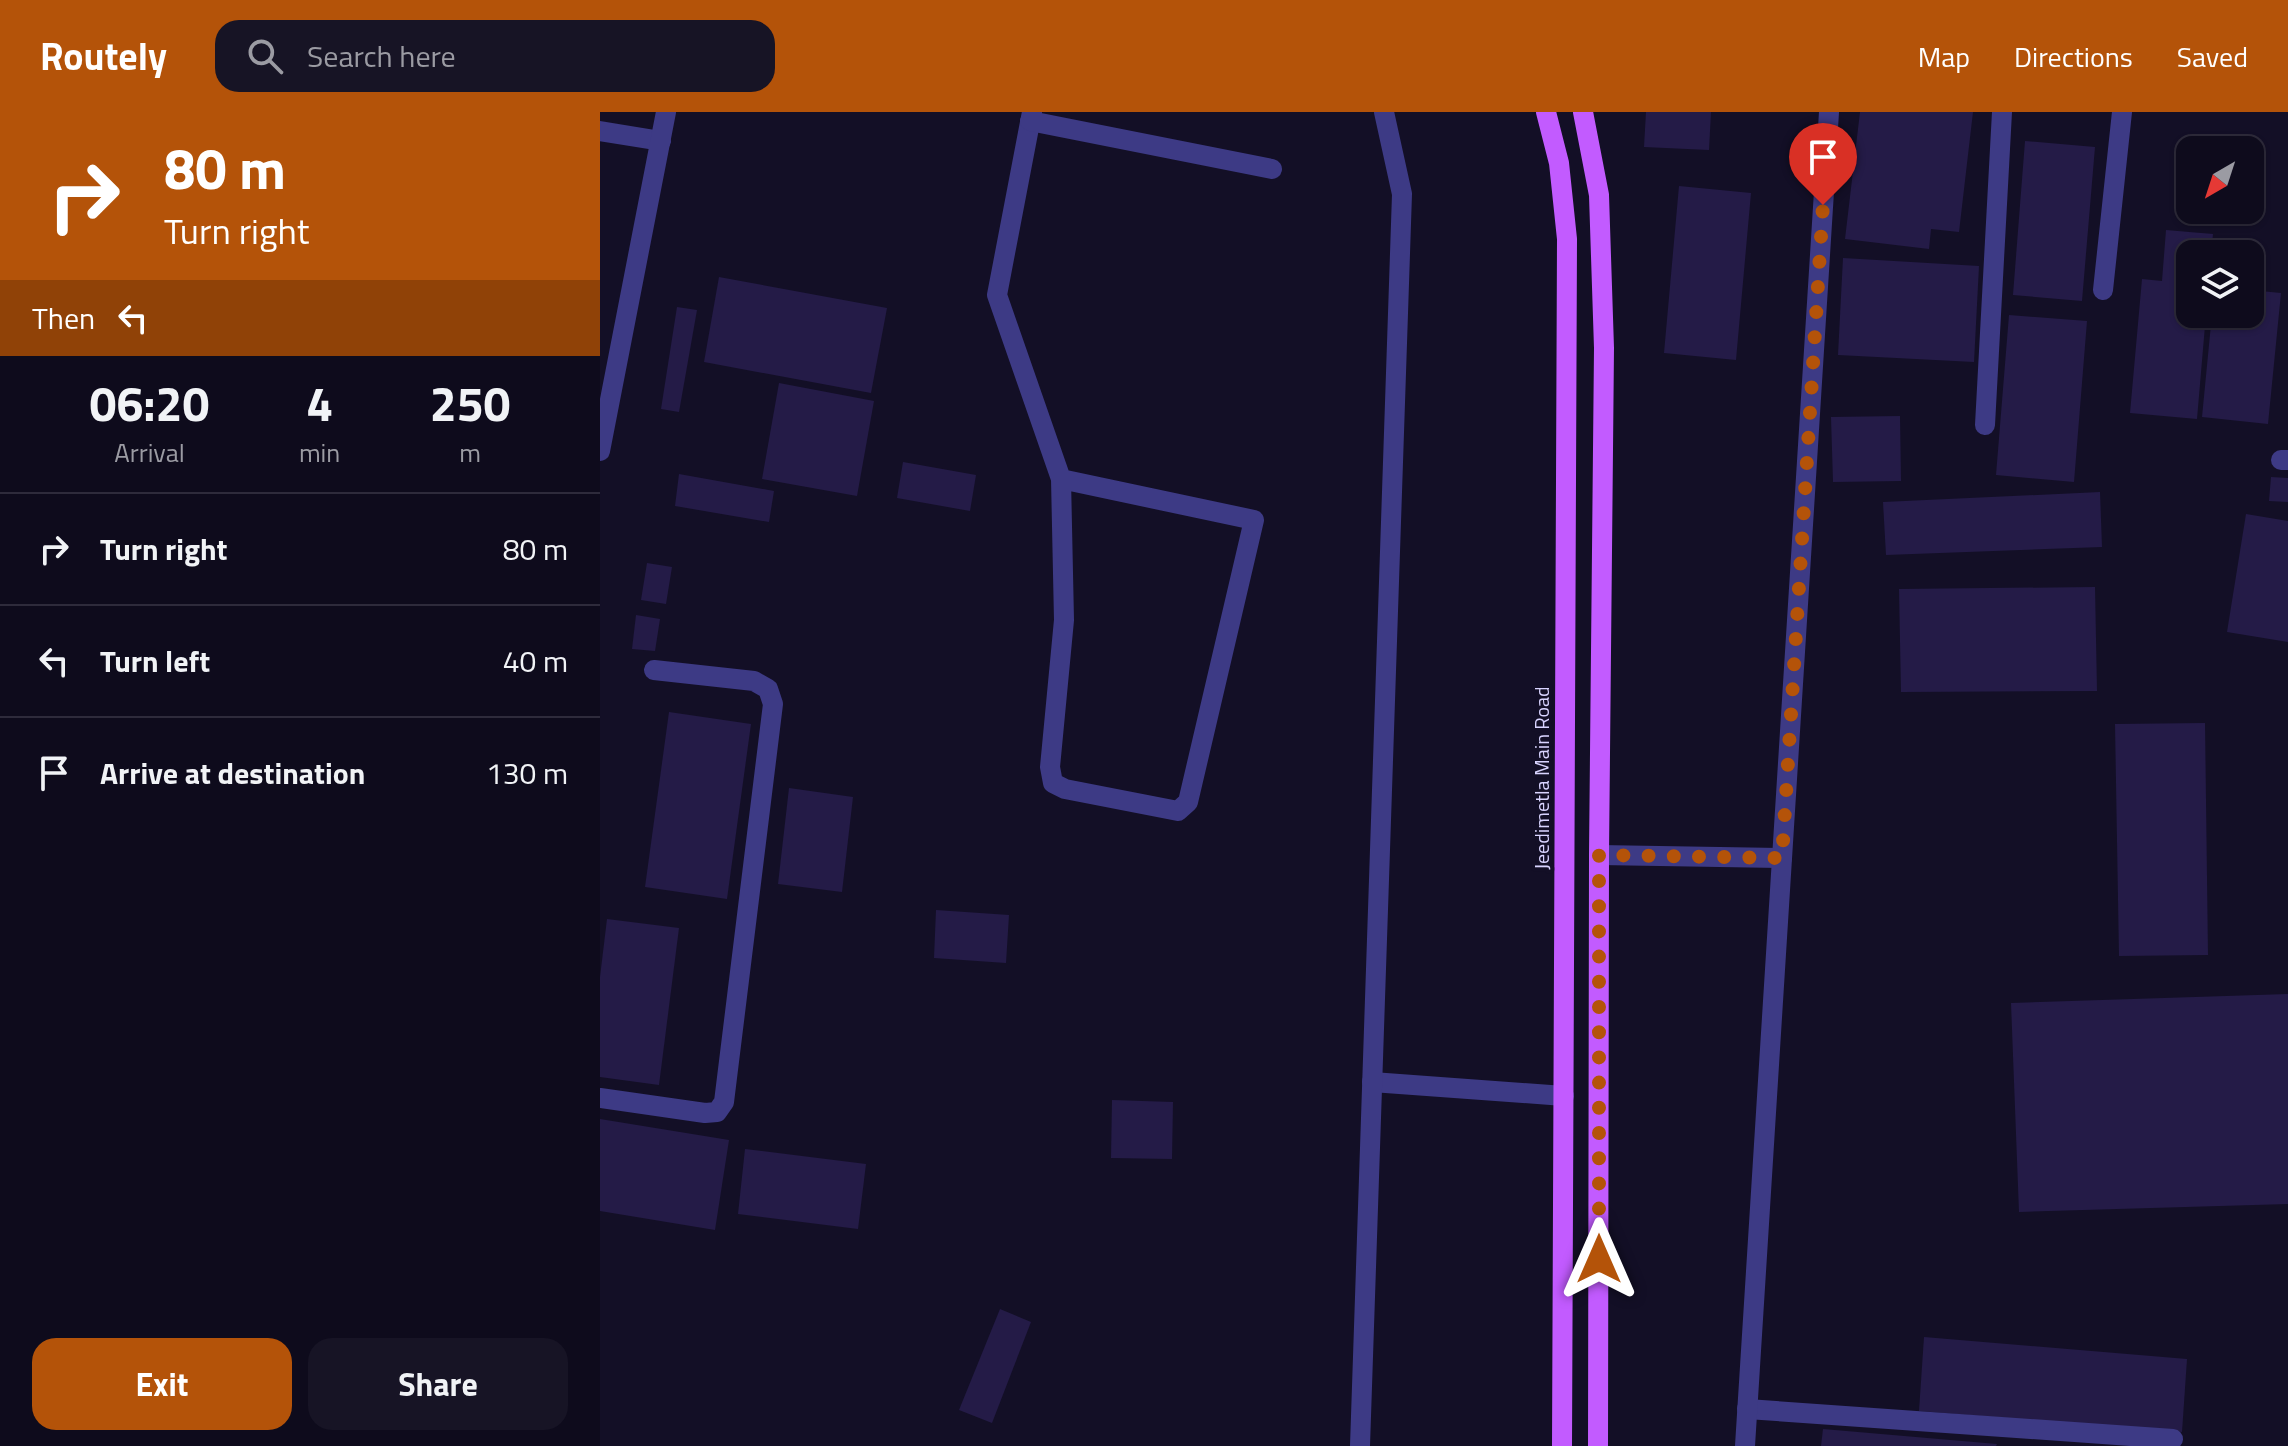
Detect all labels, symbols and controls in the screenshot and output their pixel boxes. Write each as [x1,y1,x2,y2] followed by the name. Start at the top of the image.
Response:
[215,20,775,92] search box
[40,27,167,85] text: Routely
[307,33,456,79] text: Search here
[243,34,287,78] icon: search
[1918,35,1970,78] text: Map
[2014,35,2133,78] text: Directions
[2177,35,2248,78] text: Saved
[1789,123,1857,205] pin
[164,126,286,211] text: 80 m
[1801,135,1845,179] icon: arrive
[2176,136,2264,224] north arrow
[2176,136,2264,328] map controls
[32,144,136,248] icon: right
[164,203,309,258] text: Turn right
[2176,240,2264,328] button: layers
[32,295,95,341] text: Then
[111,296,155,340] icon: left
[90,367,209,440] text: 06:20
[306,367,333,440] text: 4
[430,367,510,440] text: 250
[114,433,185,472] text: Arrival
[299,433,340,472] text: min
[459,433,481,472] text: m
[100,526,228,572] text: Turn right
[503,526,568,572] text: 80 m
[32,527,76,571] icon: right
[100,638,210,684] text: Turn left
[503,638,568,684] text: 40 m
[32,639,76,683] icon: left
[1526,686,1557,870] street label: Jeedimetla Main Road
[100,750,365,796] text: Arrive at destination
[486,750,568,796] text: 130 m
[32,751,76,795] icon: arrive
[1557,1217,1641,1301] position arrow
[32,1338,292,1430] button: Exit
[308,1338,568,1430] button: Share

